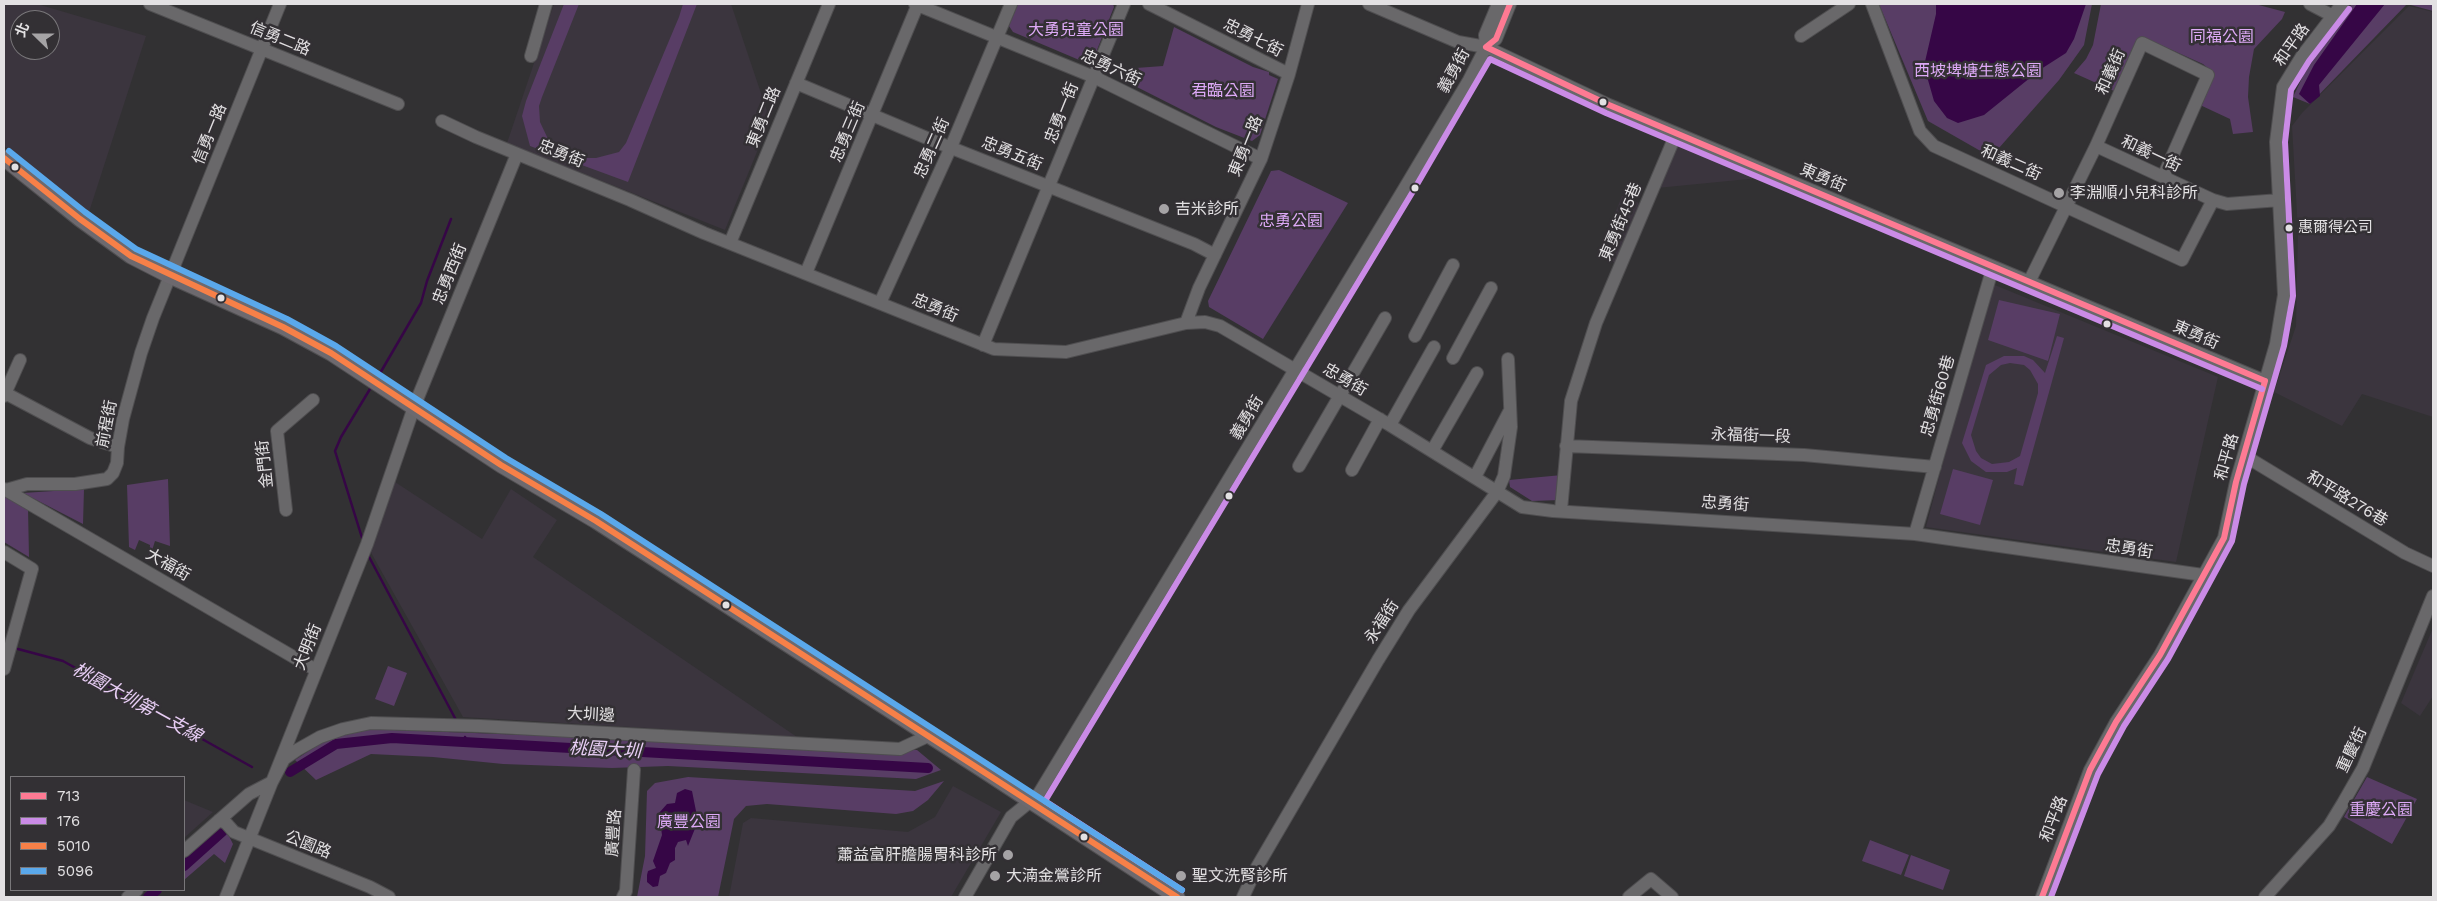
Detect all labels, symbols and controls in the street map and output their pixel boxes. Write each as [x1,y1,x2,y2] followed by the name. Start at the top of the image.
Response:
[10,10,60,60] north arrow
[1220,15,1286,61] street label: 忠勇七街
[247,18,313,60] street label: 信勇二路
[12,20,32,39] text: 北
[1028,20,1124,40] park label: 大勇兒童公園
[2270,20,2314,70] street label: 和平路
[2190,27,2254,47] park label: 同福公園
[1434,45,1474,97] street label: 義勇街
[1078,46,1144,90] street label: 忠勇六街
[2092,46,2130,98] street label: 和義街
[1914,61,2042,81] park label: 西坡埤塘生態公園
[1041,80,1083,146] street label: 忠勇一街
[1191,81,1255,101] park label: 君臨公園
[743,84,785,150] street label: 東勇二路
[1598,97,1608,107] unlabelled marker
[827,99,869,165] street label: 忠勇三街
[189,101,231,167] street label: 信勇一路
[1225,113,1267,179] street label: 東勇一路
[910,115,954,181] street label: 忠勇二街
[2118,132,2184,176] street label: 和義一街
[979,133,1045,175] street label: 忠勇五街
[535,136,587,172] street label: 忠勇街
[1978,141,2044,185] street label: 和義二街
[1797,160,1849,196] street label: 東勇街
[10,162,20,172] unlabelled marker
[1596,180,1646,264] street label: 東勇街45巷
[1410,183,1420,193] unlabelled marker
[2070,183,2198,203] place label: 李淵順小兒科診所
[2052,186,2066,200] marker: 李淵順小兒科診所
[1175,199,1239,219] place label: 吉米診所
[1157,202,1171,216] marker: 吉米診所
[1259,211,1323,231] park label: 忠勇公園
[2298,219,2373,237] place label: 惠爾得公司
[2284,223,2294,233] marker: 惠爾得公司
[429,241,471,307] street label: 忠勇西街
[909,290,961,326] street label: 忠勇街
[216,293,226,303] unlabelled marker
[2170,317,2222,353] street label: 東勇街
[2102,319,2112,329] unlabelled marker
[1917,353,1959,439] street label: 忠勇街60巷
[1319,360,1371,400] street label: 忠勇街
[1226,392,1268,444] street label: 義勇街
[93,399,121,449] street label: 前程街
[1711,425,1791,447] street label: 永福街一段
[2211,431,2243,483] street label: 和平路
[253,439,277,489] street label: 金門街
[2303,467,2391,531] street label: 和平路276巷
[1224,491,1234,501] unlabelled marker
[1700,493,1750,515] street label: 忠勇街
[2104,536,2154,562] street label: 忠勇街
[142,545,194,585] street label: 大福街
[1361,597,1403,647] street label: 永福街
[721,600,731,610] unlabelled marker
[290,621,326,673] street label: 大明街
[69,659,205,747] water label: 桃園大圳第一支線
[567,704,615,726] street label: 大圳邊
[2333,724,2371,776] street label: 重慶街
[568,737,642,763] water label: 桃園大圳
[10,776,185,891] legend
[57,787,80,805] text: 713
[2036,793,2072,845] street label: 和平路
[2349,800,2413,820] park label: 重慶公園
[603,808,625,858] street label: 廣豐路
[57,812,80,830] text: 176
[657,812,721,832] park label: 廣豐公園
[282,827,334,863] street label: 公園路
[1079,832,1089,842] unlabelled marker
[57,837,90,855] text: 5010
[837,845,997,865] place label: 蕭益富肝膽腸胃科診所
[1001,848,1015,862] marker: 蕭益富肝膽腸胃科診所
[57,862,93,880] text: 5096
[1006,866,1102,886] place label: 大湳金鶯診所
[1192,866,1288,886] place label: 聖文洗腎診所
[988,869,1002,883] marker: 大湳金鶯診所
[1174,869,1188,883] marker: 聖文洗腎診所

